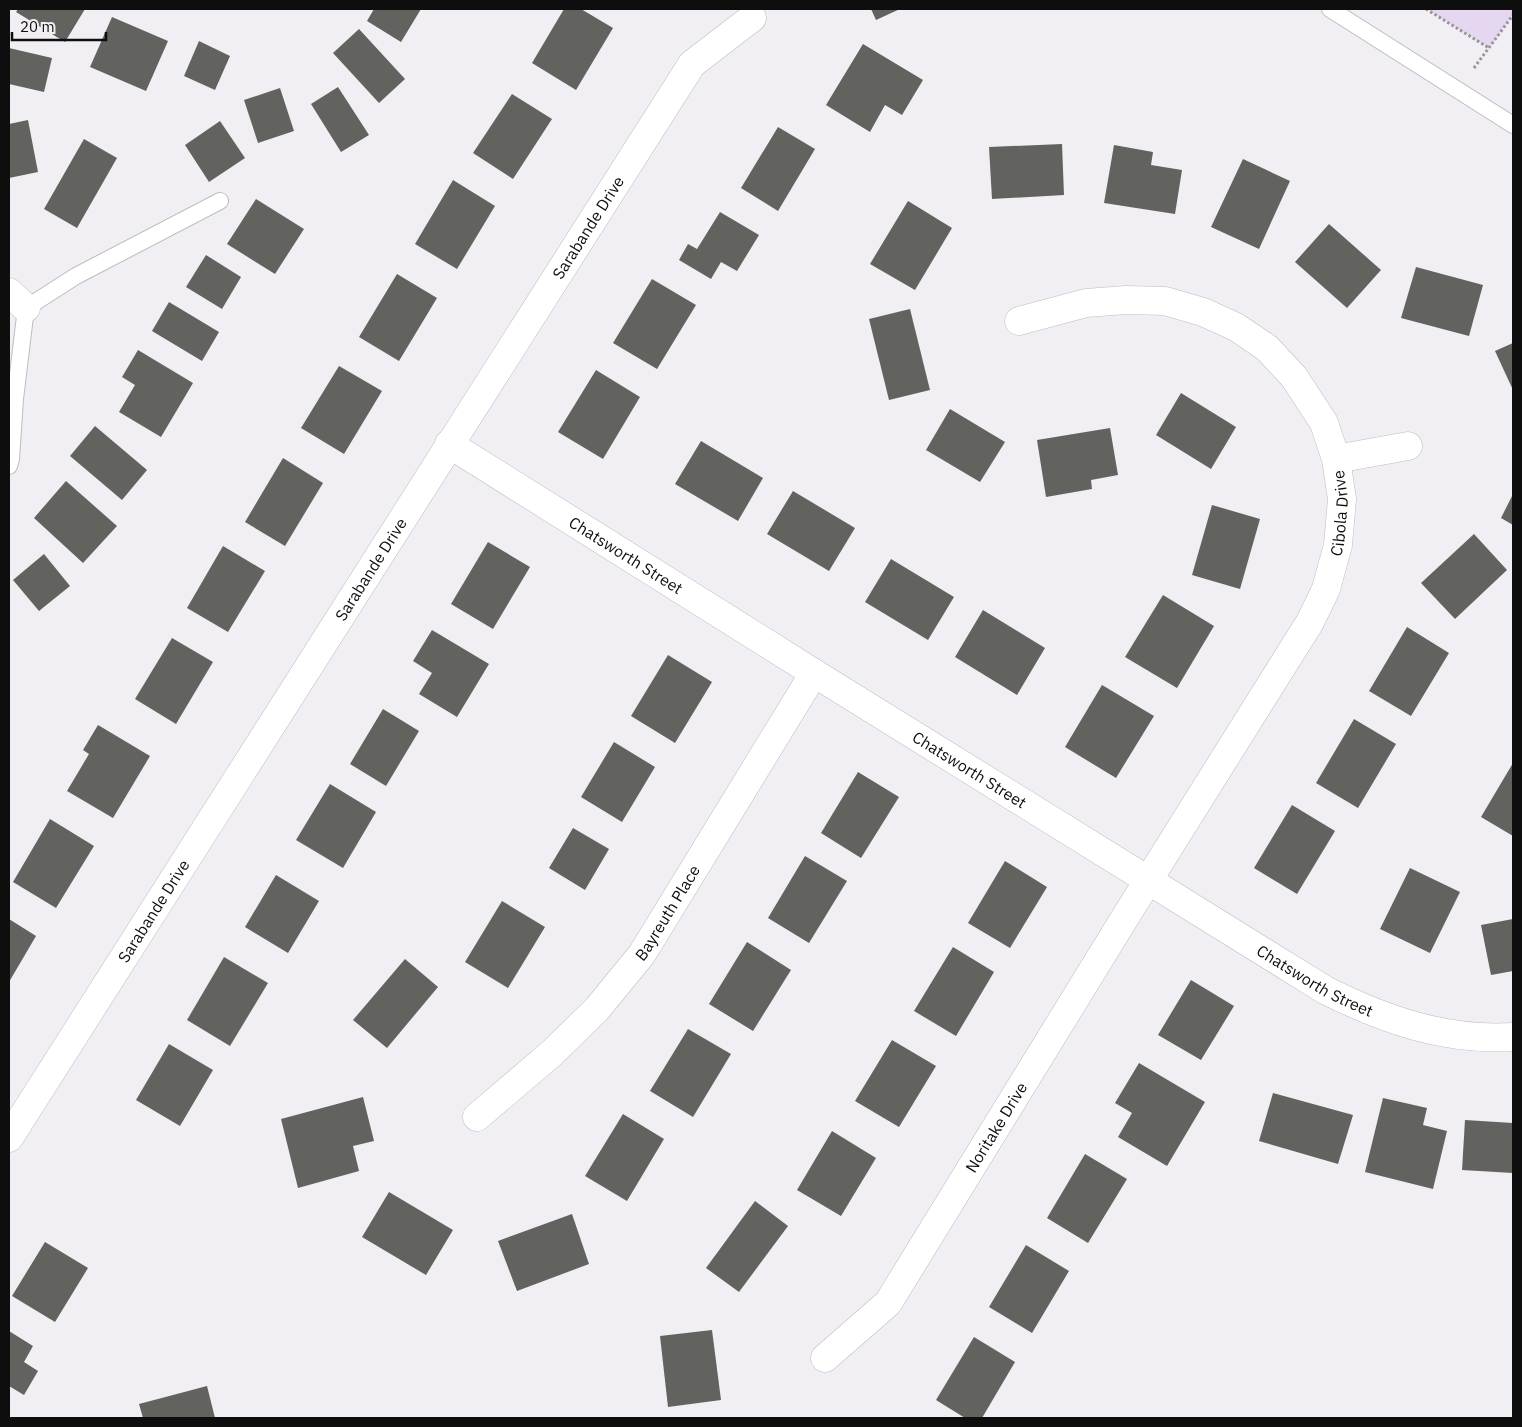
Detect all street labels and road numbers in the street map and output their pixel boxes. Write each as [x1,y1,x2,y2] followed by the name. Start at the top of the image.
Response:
[548,172,628,283] street label: Sarabande Drive
[1325,469,1352,558] street label: Cibola Drive
[565,512,687,598] street label: Chatsworth Street
[331,514,411,624] street label: Sarabande Drive
[909,727,1030,812] street label: Chatsworth Street
[113,856,194,966] street label: Sarabande Drive
[631,861,704,965] street label: Bayreuth Place
[1253,940,1376,1021] street label: Chatsworth Street
[961,1078,1031,1176] street label: Noritake Drive

